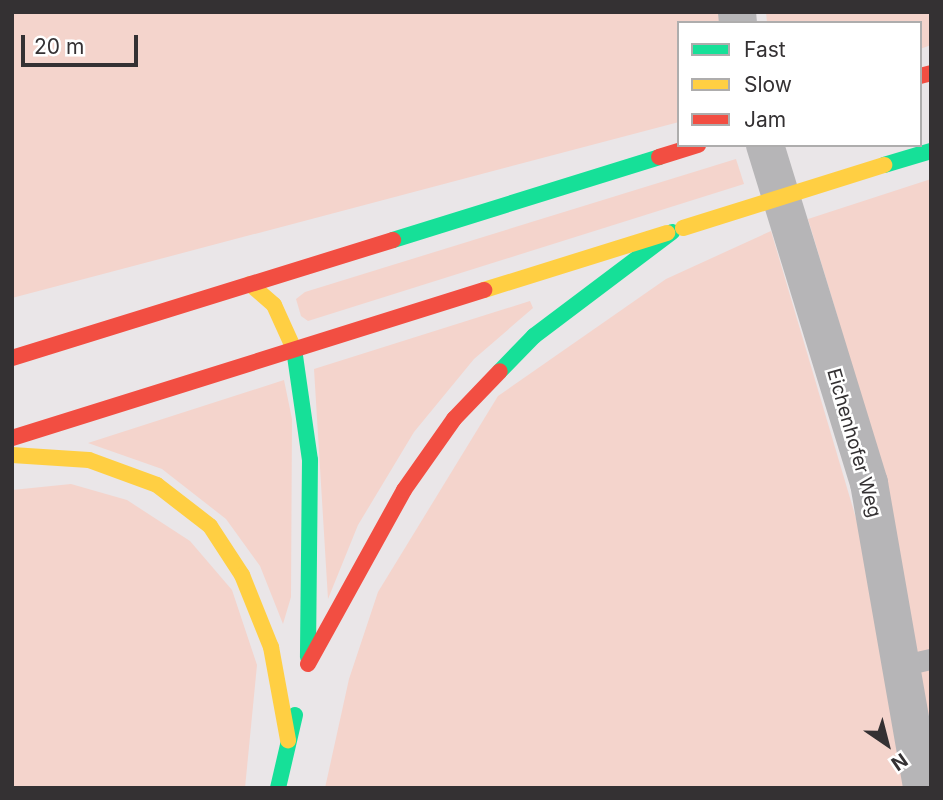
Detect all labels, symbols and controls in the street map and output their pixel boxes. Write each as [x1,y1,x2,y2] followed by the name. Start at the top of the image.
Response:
[24,21,142,65] scale bar
[677,21,922,147] legend
[34,34,84,59] text: 20 m
[744,37,786,62] text: Fast
[744,72,792,97] text: Slow
[744,107,786,132] text: Jam
[822,366,886,520] street label: Eichenhofer Weg
[852,709,922,779] north arrow
[887,748,912,775] text: N

